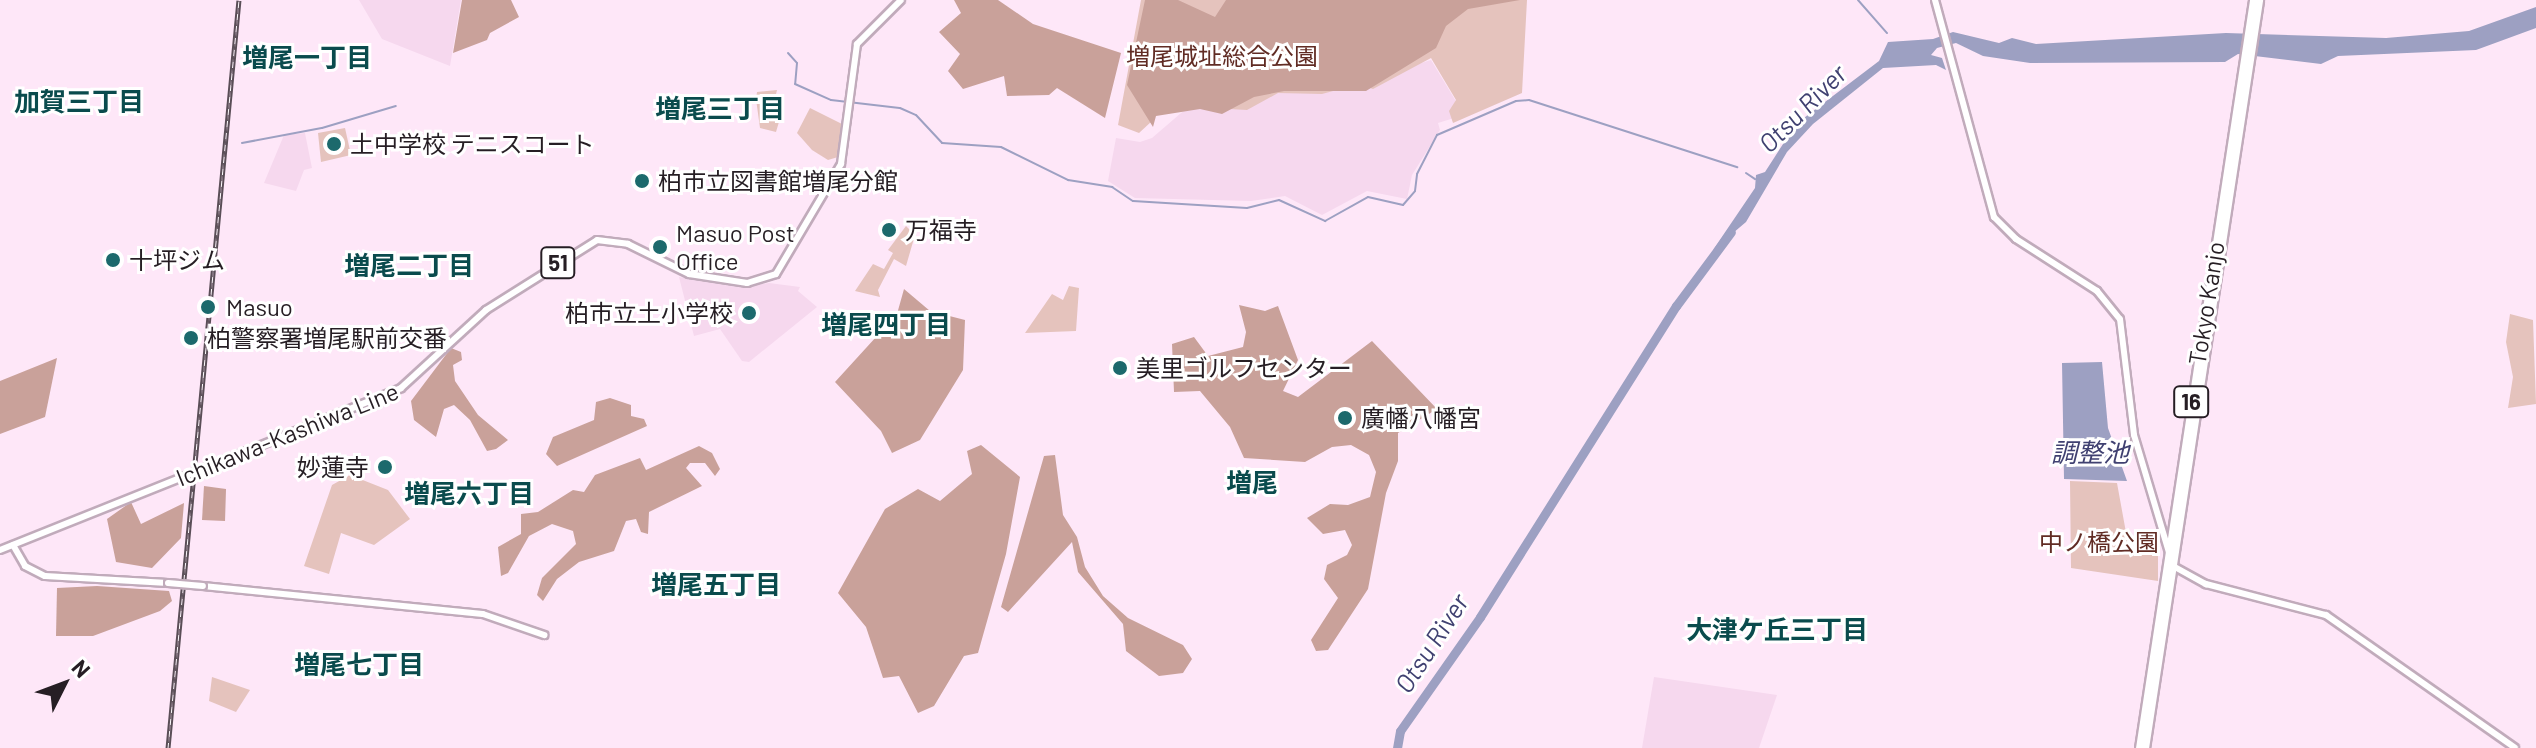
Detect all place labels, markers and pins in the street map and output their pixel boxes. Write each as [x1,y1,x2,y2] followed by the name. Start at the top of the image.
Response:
[350,130,595,158] place label: 土中学校 テニスコート
[325,135,343,153] marker: 土中学校 テニスコート
[658,167,898,195] place label: 柏市立図書館増尾分館
[633,172,651,190] marker: 柏市立図書館増尾分館
[905,216,977,244] place label: 万福寺
[676,219,795,275] place label: Masuo Post Office
[880,221,898,239] marker: 万福寺
[651,238,669,256] marker: Masuo Post Office
[129,246,225,274] place label: 十坪ジム
[104,251,122,269] marker: 十坪ジム
[226,293,293,321] place label: Masuo
[197,296,219,318] marker: Masuo
[565,299,733,327] place label: 柏市立土小学校
[740,304,758,322] marker: 柏市立土小学校
[207,324,447,352] place label: 柏警察署増尾駅前交番
[182,329,200,347] marker: 柏警察署増尾駅前交番
[1136,354,1352,382] place label: 美里ゴルフセンター
[1111,359,1129,377] marker: 美里ゴルフセンター
[1361,404,1481,432] place label: 廣幡八幡宮
[1336,409,1354,427] marker: 廣幡八幡宮
[297,453,369,481] place label: 妙蓮寺
[376,458,394,476] marker: 妙蓮寺

